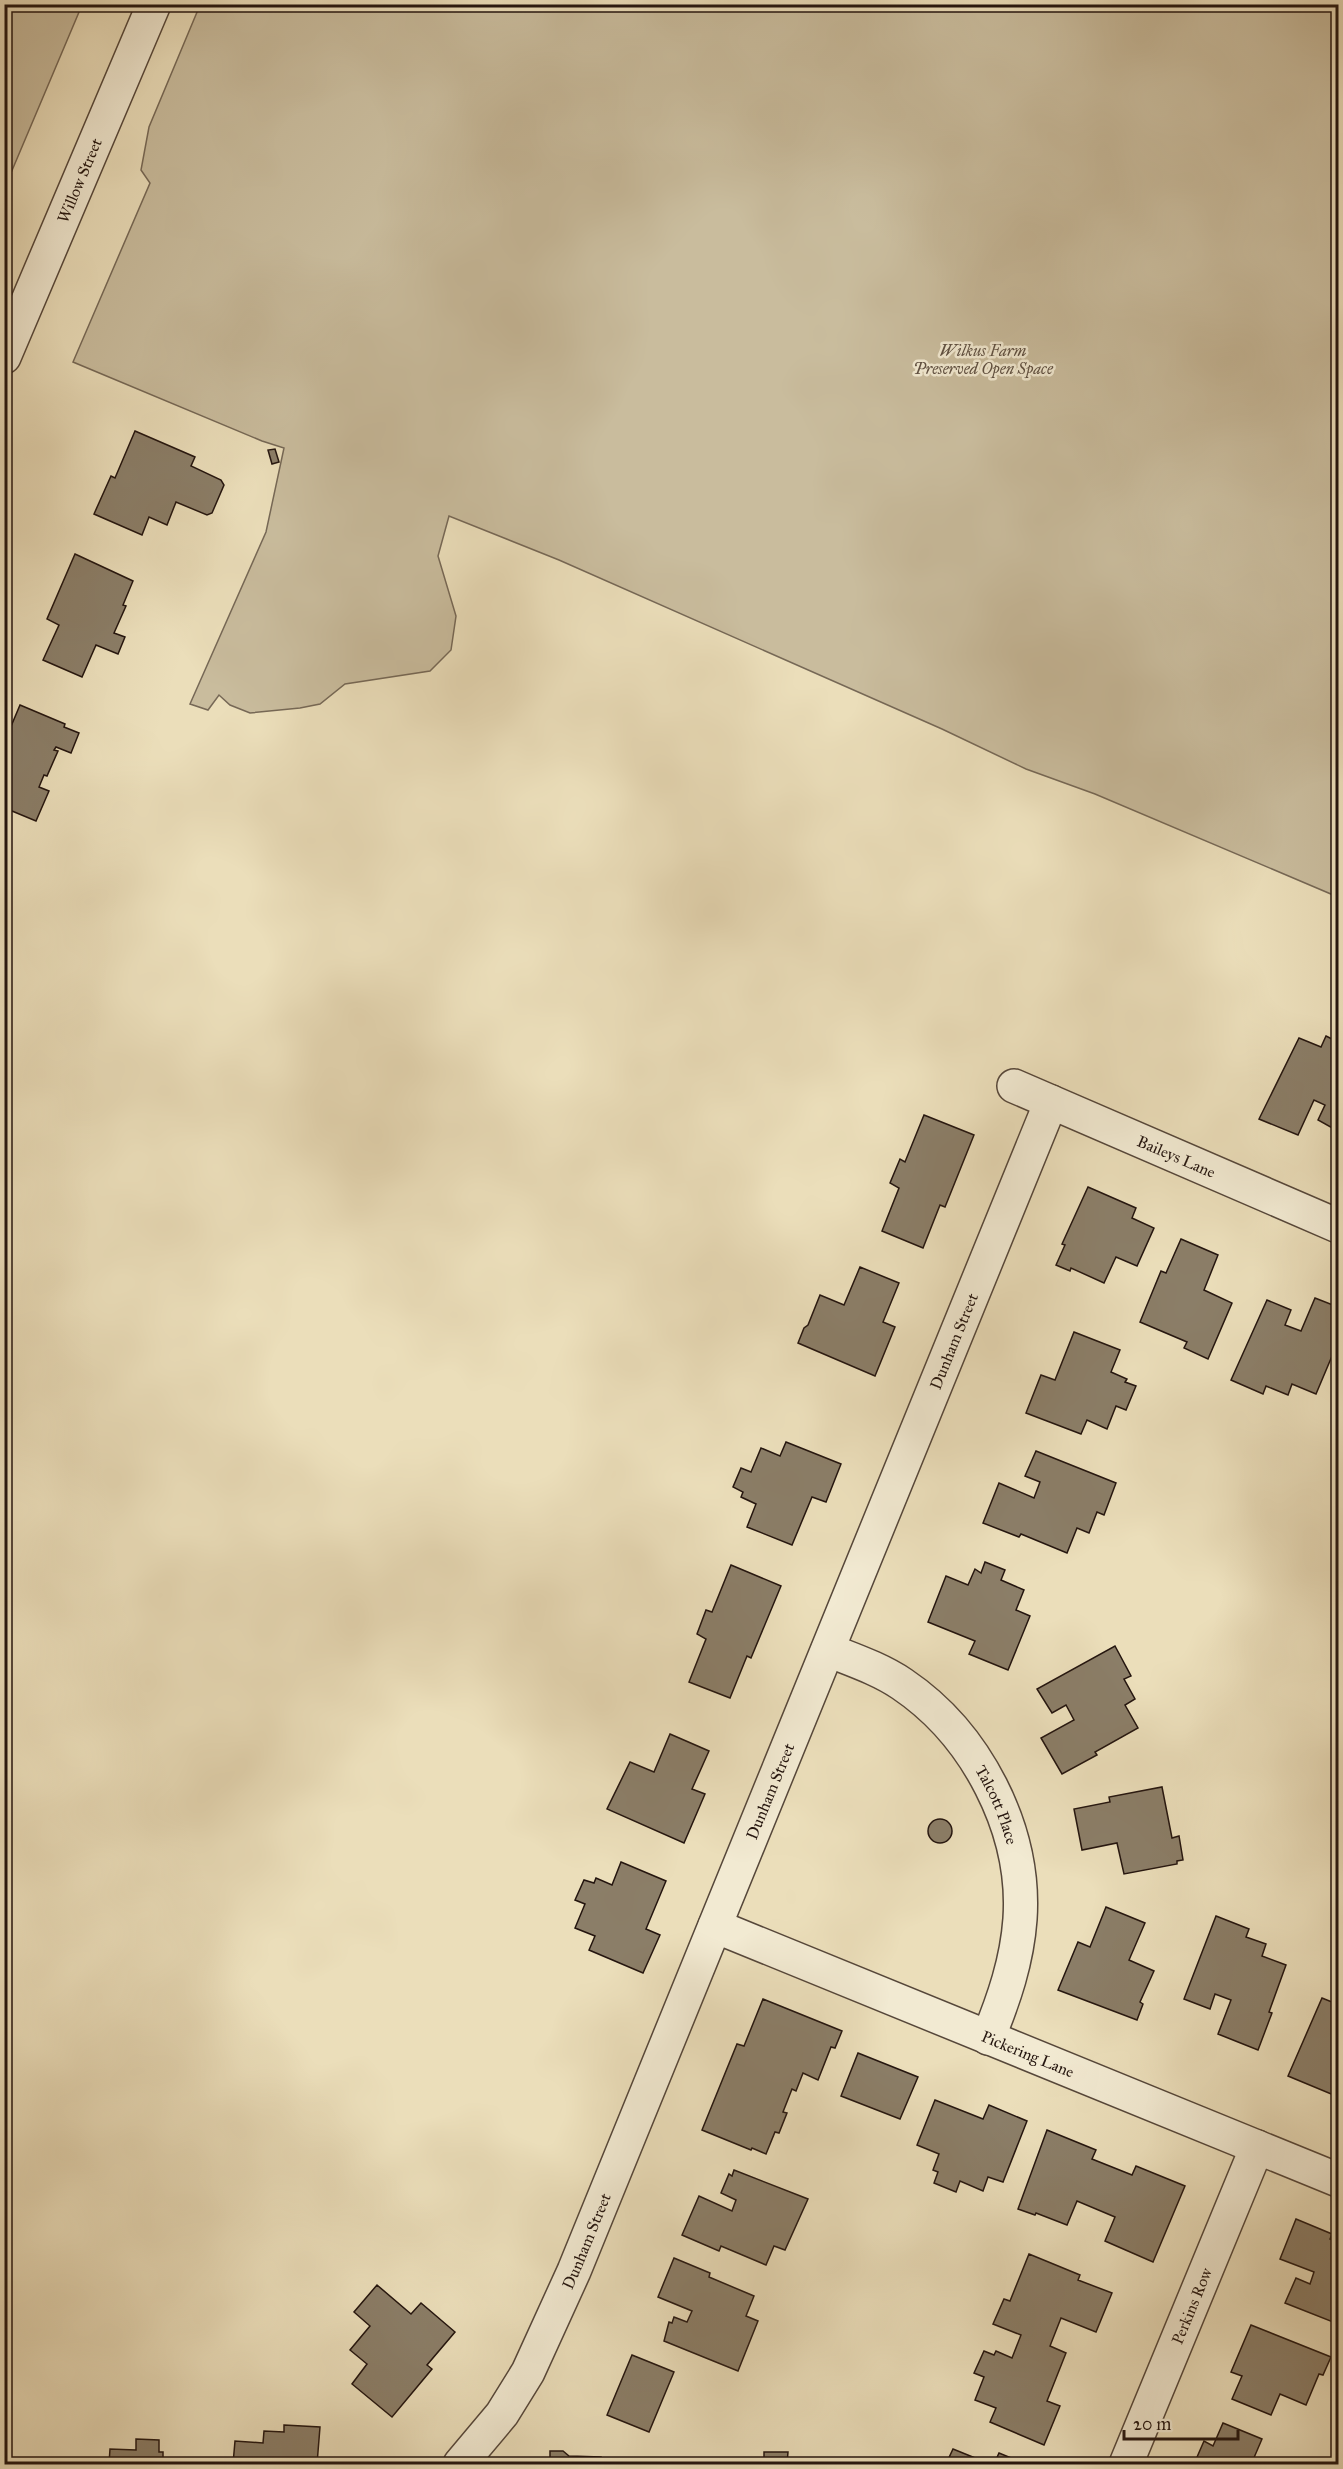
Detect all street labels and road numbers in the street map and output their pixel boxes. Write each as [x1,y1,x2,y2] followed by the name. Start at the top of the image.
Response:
[53,135,106,226] street label: Willow Street
[1134,1131,1219,1182] street label: Baileys Lane
[926,1290,982,1392] street label: Dunham Street
[742,1740,799,1842] street label: Dunham Street
[971,1762,1022,1847] street label: Talcott Place
[979,2027,1077,2082] street label: Pickering Lane
[558,2190,615,2292] street label: Dunham Street
[1168,2265,1216,2347] street label: Perkins Row

